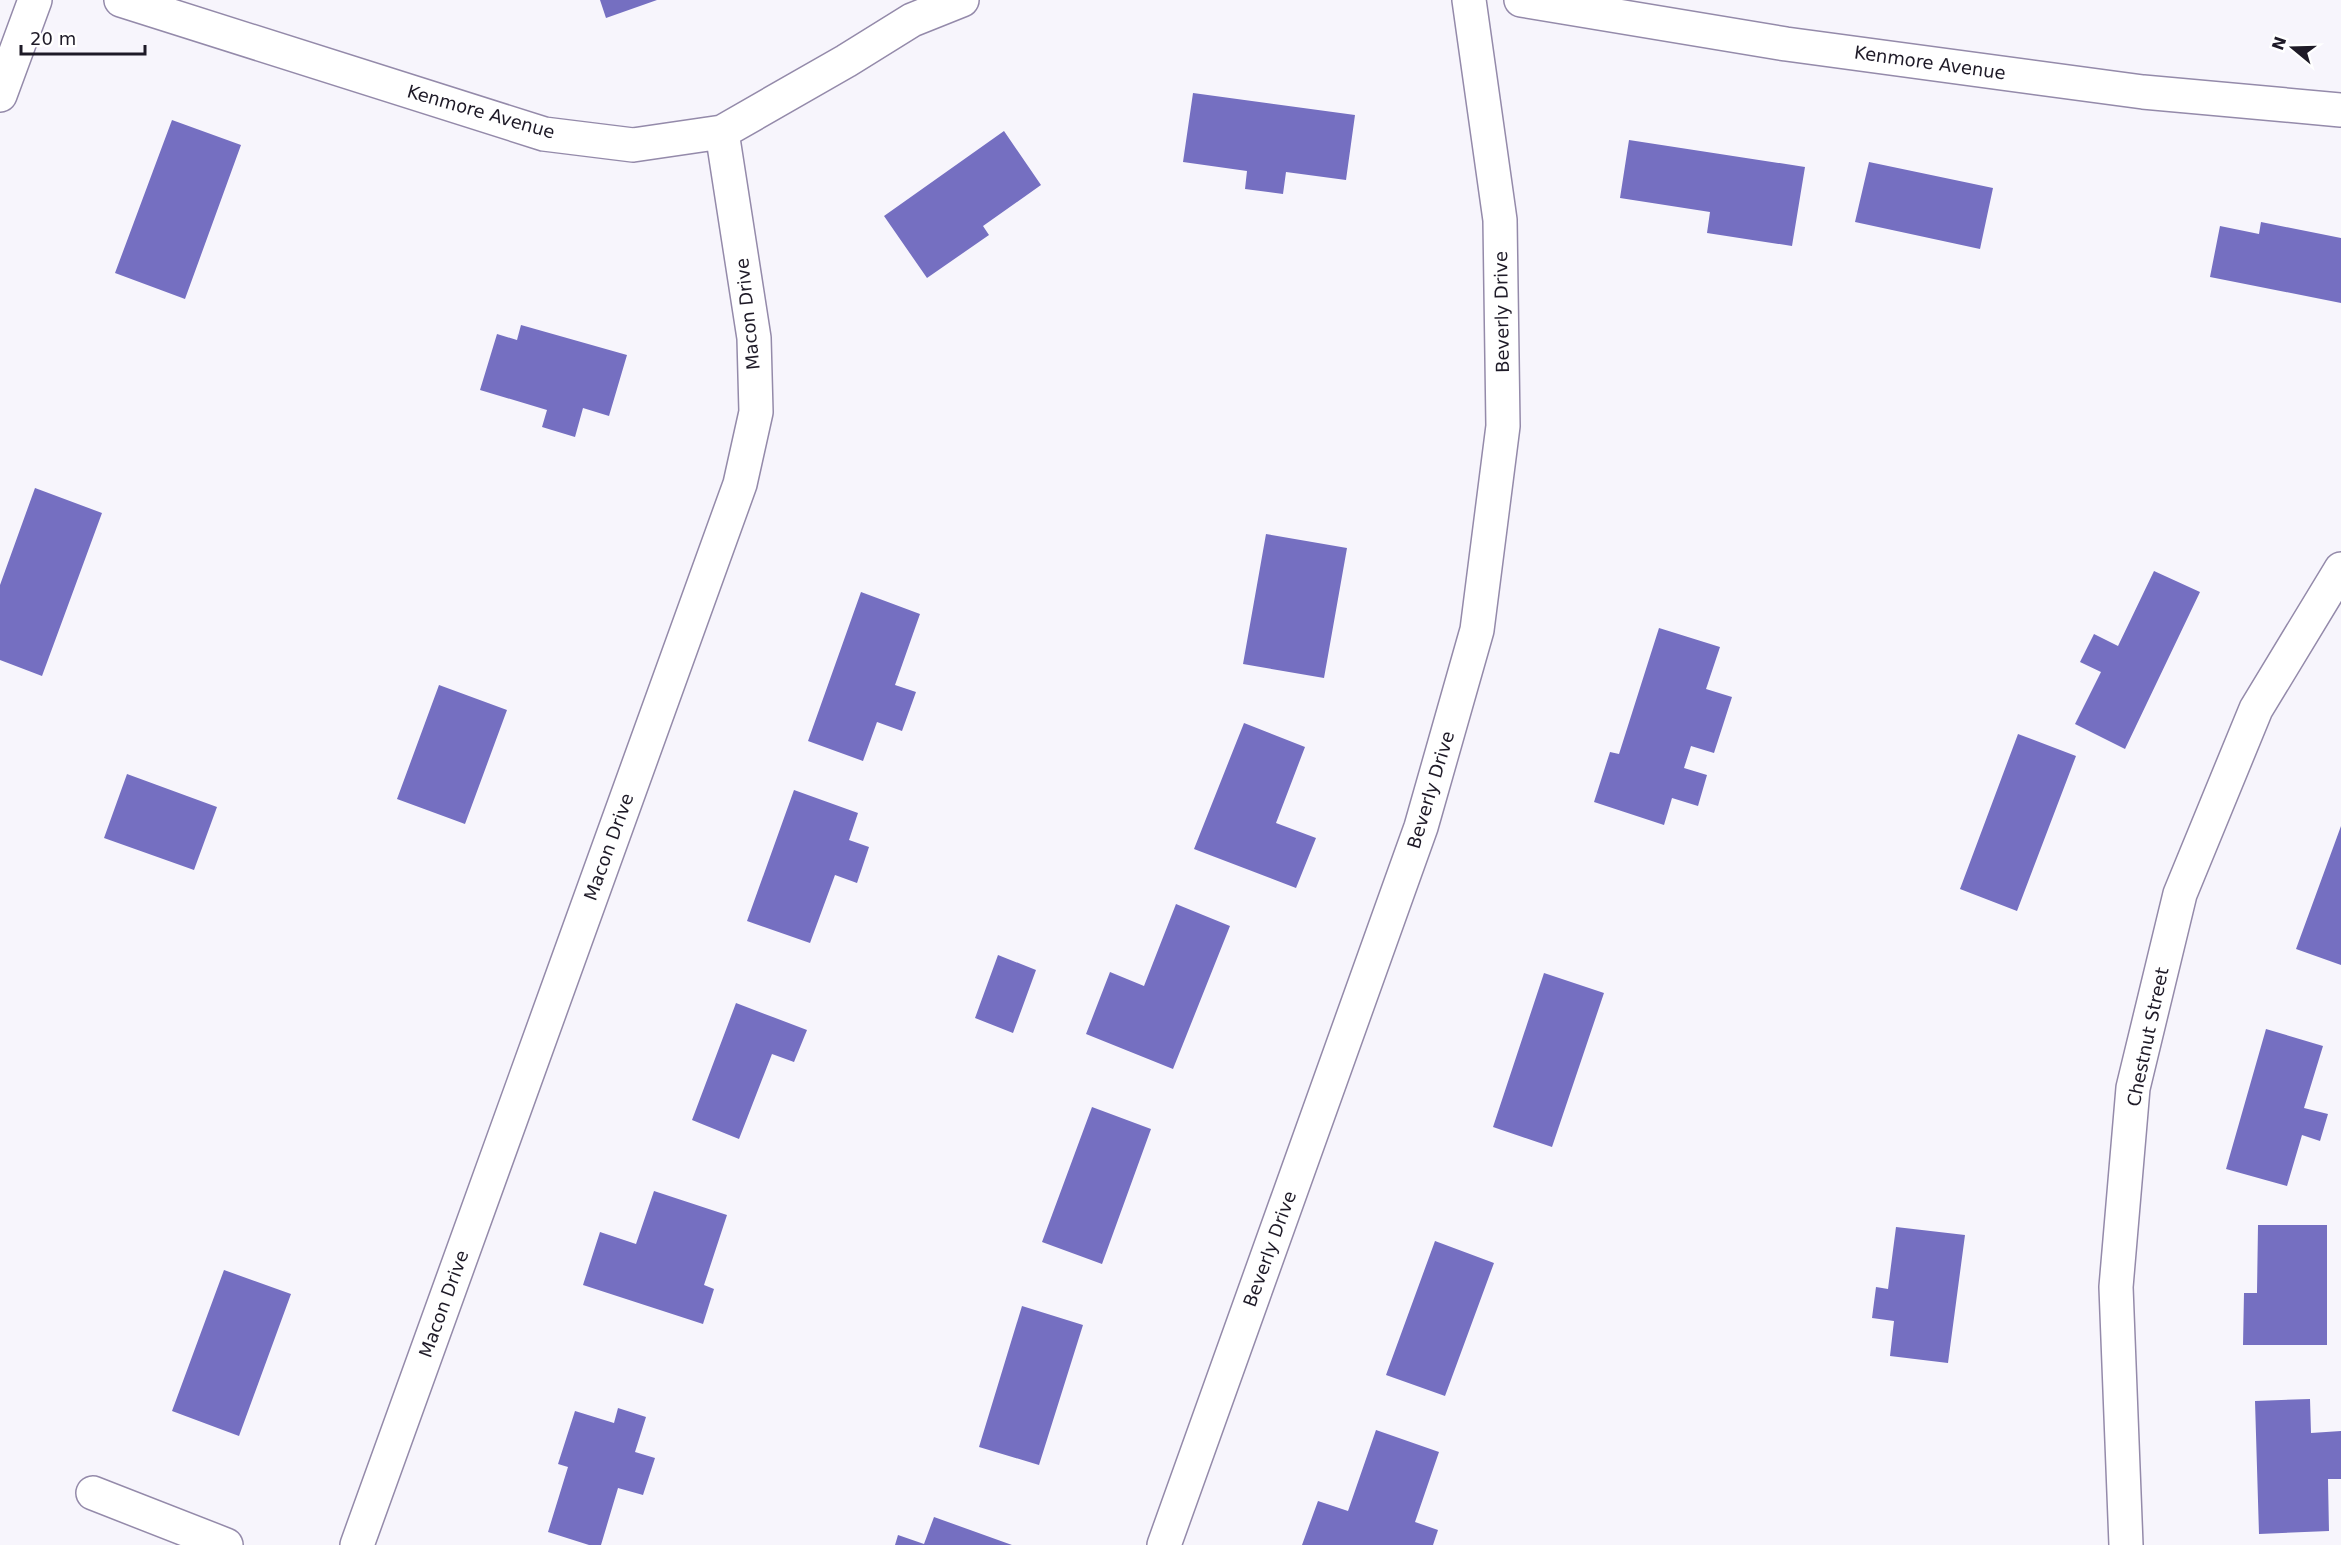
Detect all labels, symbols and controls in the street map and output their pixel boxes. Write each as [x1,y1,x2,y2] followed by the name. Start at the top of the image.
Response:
[21,18,146,56] scale bar
[2263,18,2323,78] north arrow
[30,28,76,49] text: 20 m
[2268,34,2290,53] text: N
[1853,41,2007,84] street label: Kenmore Avenue
[405,80,557,143] street label: Kenmore Avenue
[1490,251,1513,373] street label: Beverly Drive
[731,257,764,371] street label: Macon Drive
[1403,728,1458,851] street label: Beverly Drive
[579,790,638,903] street label: Macon Drive
[2123,965,2173,1108] street label: Chestnut Street
[1239,1188,1300,1310] street label: Beverly Drive
[414,1247,473,1360] street label: Macon Drive

